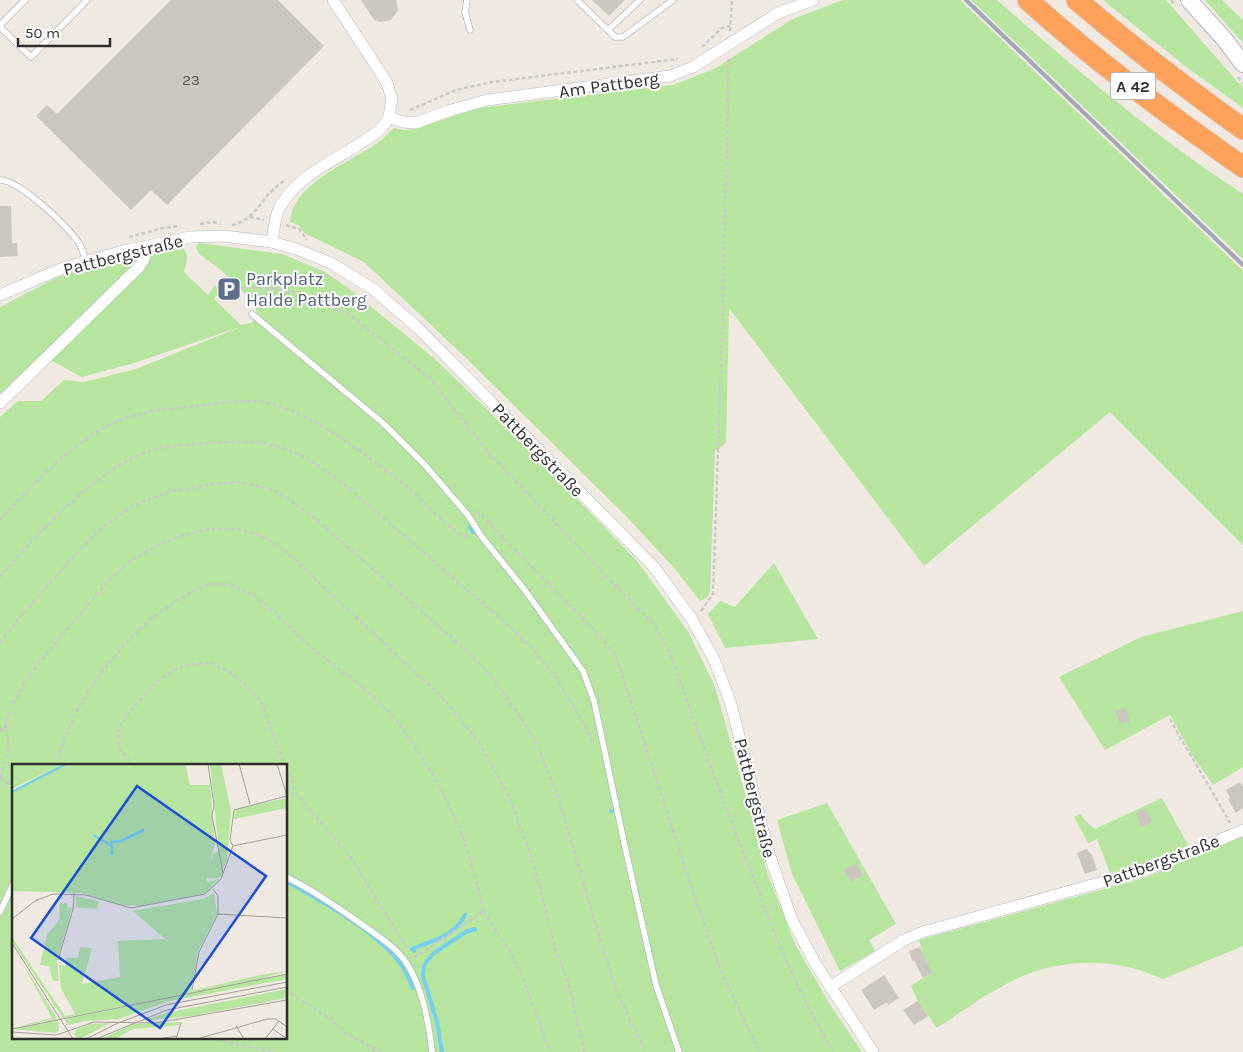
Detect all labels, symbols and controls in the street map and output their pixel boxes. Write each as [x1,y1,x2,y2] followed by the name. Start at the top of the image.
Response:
[18,15,110,47] scale bar
[25,24,60,42] text: 50 m
[557,67,661,103] street label: Am Pattberg
[182,71,200,89] house number: 23
[1110,72,1156,100] road number: A 42
[61,229,185,281] street label: Pattbergstraße
[246,268,367,311] place label: Parkplatz Halde Pattberg
[216,276,242,302] parking icon: Parkplatz Halde Pattberg
[487,398,589,502] street label: Pattbergstraße
[729,736,781,860] street label: Pattbergstraße
[12,764,288,1040] inset map
[1100,830,1222,892] street label: Pattbergstraße

